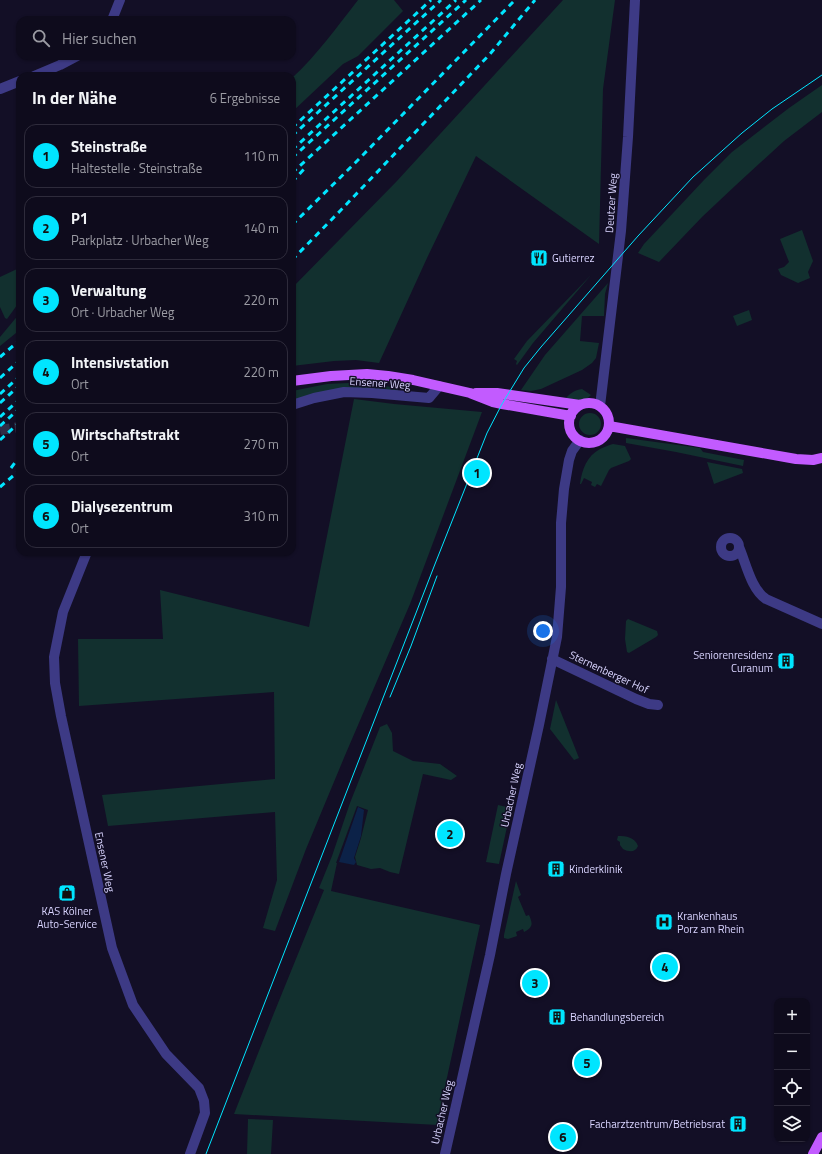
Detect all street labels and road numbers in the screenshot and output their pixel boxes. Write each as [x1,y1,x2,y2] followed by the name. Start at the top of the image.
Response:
[601,172,621,233] street label: Deutzer Weg
[349,373,411,393] street label: Ensener Weg
[567,647,652,698] street label: Sternenberger Hof
[496,761,526,829] street label: Urbacher Weg
[91,830,119,894] street label: Ensener Weg
[427,1078,457,1146] street label: Urbacher Weg

